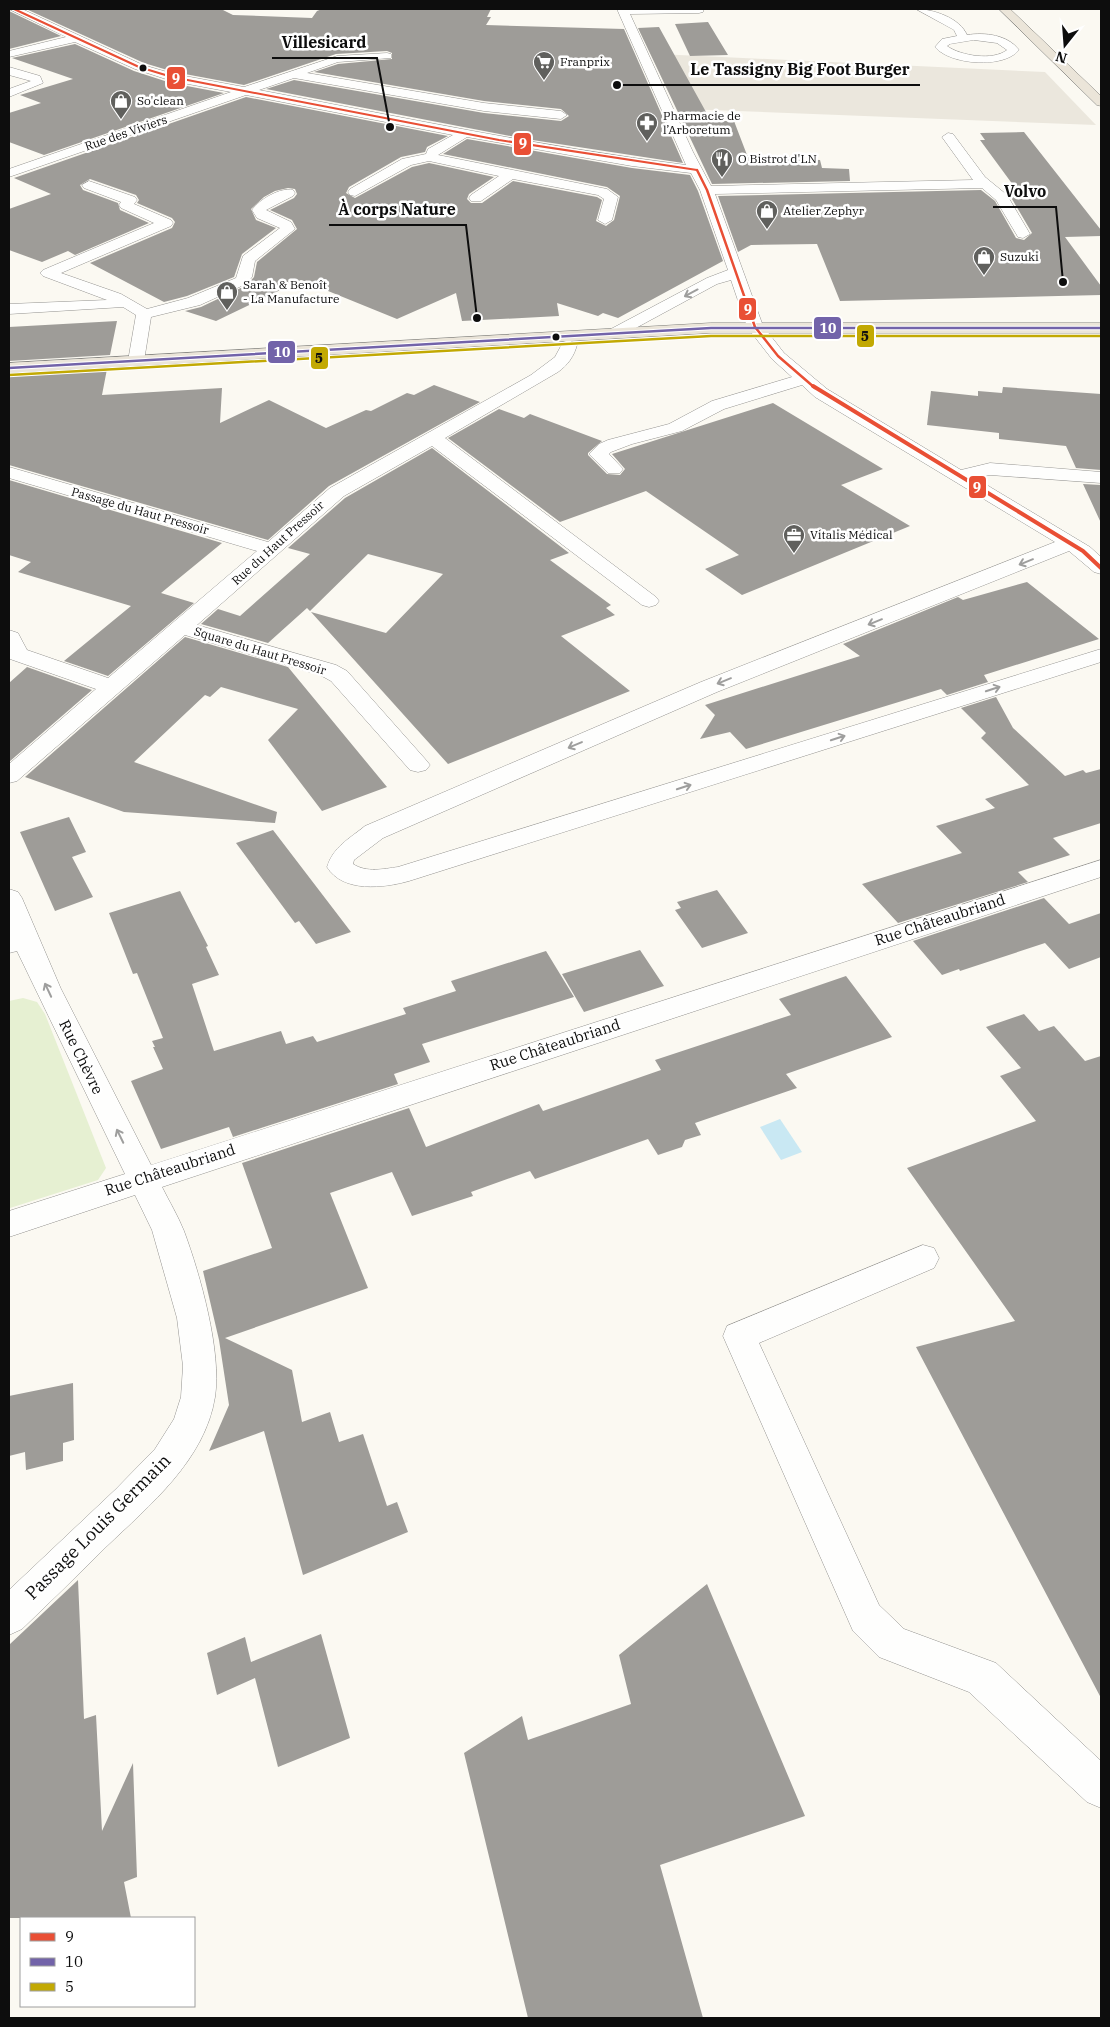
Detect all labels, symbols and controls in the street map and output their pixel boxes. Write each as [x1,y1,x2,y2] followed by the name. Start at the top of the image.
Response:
[1040,20,1090,70] north arrow
[272,27,377,58] callout: Villesicard
[282,32,366,52] text: Villesicard
[1053,47,1069,68] text: N
[532,50,556,81] supermarket icon: Franprix
[560,54,610,69] place label: Franprix
[681,54,920,85] callout: Le Tassigny Big Foot Burger
[690,59,910,79] text: Le Tassigny Big Foot Burger
[138,63,148,73] unlabelled marker
[166,66,186,90] line badge: 9
[172,69,180,87] text: 9
[109,89,133,120] shop icon: So'clean
[137,93,184,108] place label: So'clean
[663,108,741,137] place label: Pharmacie de l’Arboretum
[83,111,169,154] street label: Rue des Viviers
[635,111,659,142] pharmacy icon: Pharmacie de l’Arboretum
[513,132,532,156] line badge: 9
[519,134,527,152] text: 9
[710,147,734,178] restaurant icon: O Bistrot d'LN
[738,151,817,166] place label: O Bistrot d'LN
[993,176,1056,207] callout: Volvo
[1004,181,1046,201] text: Volvo
[329,194,466,225] callout: À corps Nature
[338,198,456,219] text: À corps Nature
[755,199,779,230] shop icon: Atelier Zephyr
[783,203,865,218] place label: Atelier Zephyr
[972,245,996,276] shop icon: Suzuki
[1000,249,1039,264] place label: Suzuki
[243,277,339,306] place label: Sarah & Benoît - La Manufacture
[215,280,239,311] shop icon: Sarah & Benoît - La Manufacture
[684,288,698,298] one-way arrow
[738,297,757,321] line badge: 9
[744,300,752,318] text: 9
[813,316,842,340] line badge: 10
[820,319,836,337] text: 10
[856,324,875,348] line badge: 5
[861,327,869,345] text: 5
[551,332,561,342] unlabelled marker
[267,340,296,364] line badge: 10
[274,343,290,361] text: 10
[310,346,329,370] line badge: 5
[315,349,323,367] text: 5
[968,475,987,499] line badge: 9
[973,478,981,496] text: 9
[70,484,211,538] street label: Passage du Haut Pressoir
[228,497,327,588] street label: Rue du Haut Pressoir
[782,523,806,554] office icon: Vitalis Médical
[810,527,893,542] place label: Vitalis Médical
[1019,558,1034,567] one-way arrow
[868,618,883,627] one-way arrow
[192,623,329,678] street label: Square du Haut Pressoir
[717,677,732,687] one-way arrow
[985,683,1001,693] one-way arrow
[830,733,846,742] one-way arrow
[568,741,583,751] one-way arrow
[675,782,691,792] one-way arrow
[872,889,1007,950] street label: Rue Châteaubriand
[42,983,52,998] one-way arrow
[487,1014,622,1075] street label: Rue Châteaubriand
[55,1016,108,1097] street label: Rue Chèvre
[114,1129,124,1144] one-way arrow
[102,1139,237,1200] street label: Rue Châteaubriand
[20,1449,175,1604] street label: Passage Louis Germain
[20,1917,195,2007] legend
[65,1927,74,1946] text: 9
[65,1952,83,1971] text: 10
[65,1977,74,1996] text: 5

